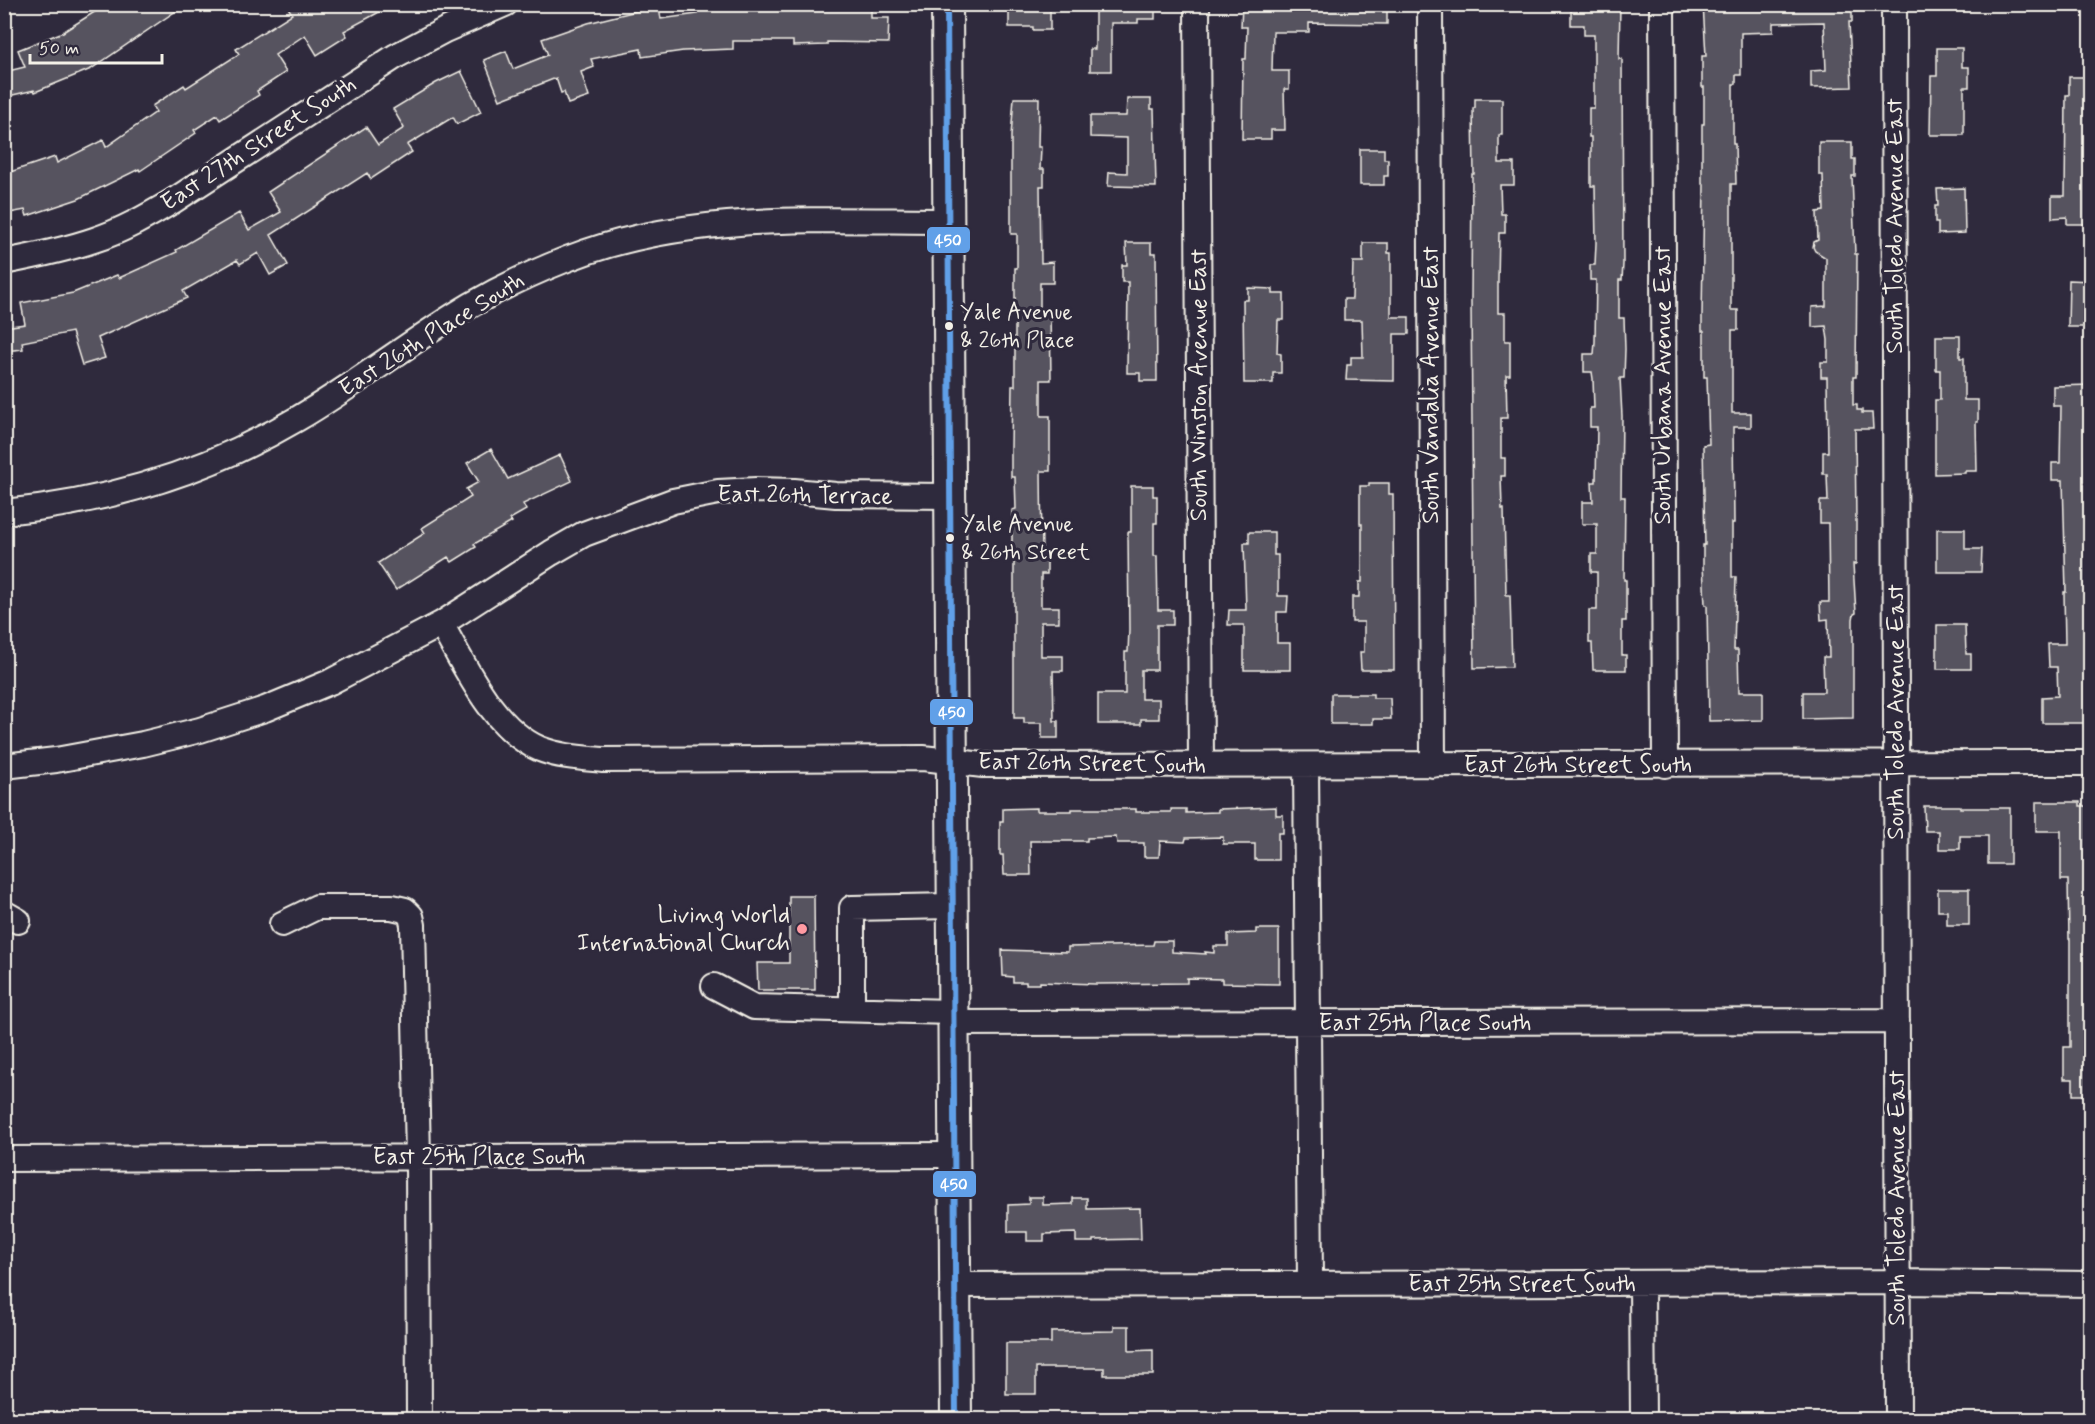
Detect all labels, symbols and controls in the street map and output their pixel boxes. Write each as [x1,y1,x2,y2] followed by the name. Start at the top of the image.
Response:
[30,27,162,65] scale bar
[39,37,79,61] text: 50 m
[155,69,363,219] street label: East 27th Street South
[1880,98,1911,354] street label: South Toledo Avenue East
[926,226,971,254] line badge: 450
[934,231,962,252] text: 450
[1648,245,1679,524] street label: South Urbana Avenue East
[1416,246,1447,524] street label: South Vandalia Avenue East
[1184,248,1215,521] street label: South Winston Avenue East
[333,265,531,405] street label: East 26th Place South
[960,299,1074,355] place label: Yale Avenue & 26th Place
[943,320,955,332] marker: Yale Avenue & 26th Place
[717,479,893,513] street label: East 26th Terrace
[961,511,1090,567] place label: Yale Avenue & 26th Street
[944,532,956,544] marker: Yale Avenue & 26th Street
[1881,584,1912,840] street label: South Toledo Avenue East
[929,698,974,726] line badge: 450
[938,703,966,724] text: 450
[978,747,1206,781] street label: East 26th Street South
[1464,750,1692,781] street label: East 26th Street South
[577,900,790,959] place label: Living World International Church
[795,922,809,936] marker: Living World International Church
[1319,1008,1532,1039] street label: East 25th Place South
[1882,1070,1913,1326] street label: South Toledo Avenue East
[373,1142,586,1173] street label: East 25th Place South
[932,1170,977,1198] line badge: 450
[940,1175,968,1196] text: 450
[1408,1269,1636,1300] street label: East 25th Street South

